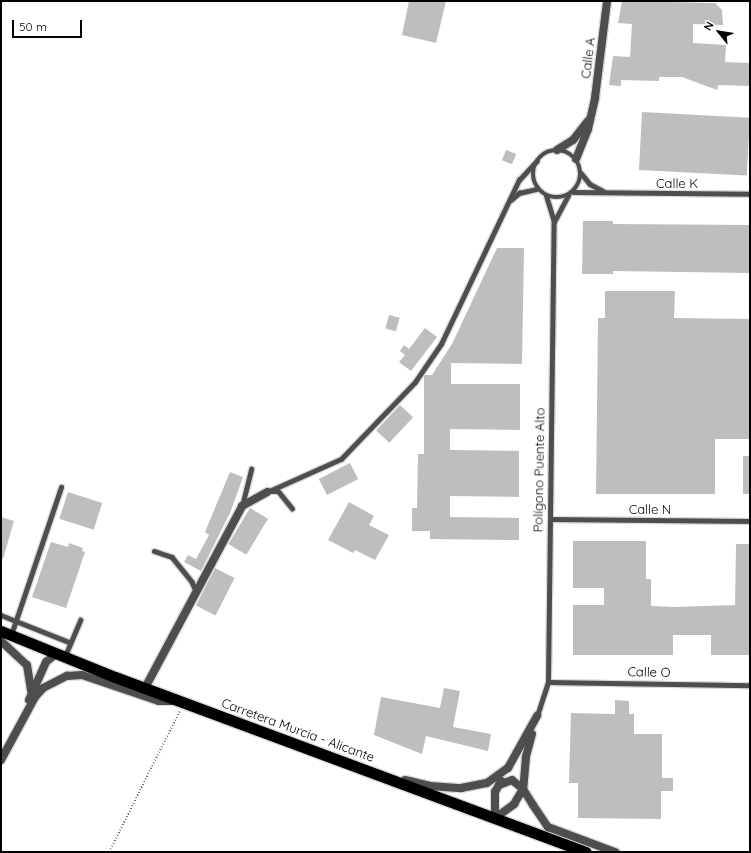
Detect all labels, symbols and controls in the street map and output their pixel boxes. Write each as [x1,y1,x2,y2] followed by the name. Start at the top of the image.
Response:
[14,12,84,38] scale bar
[699,12,739,52] north arrow
[19,19,47,34] text: 50 m
[701,19,717,33] text: N
[578,36,598,80] street label: Calle A
[656,175,698,191] street label: Calle K
[530,408,548,532] street label: Polígono Puente Alto
[629,501,671,517] street label: Calle N
[627,664,671,680] street label: Calle O
[219,695,377,765] street label: Carretera Murcia - Alicante

